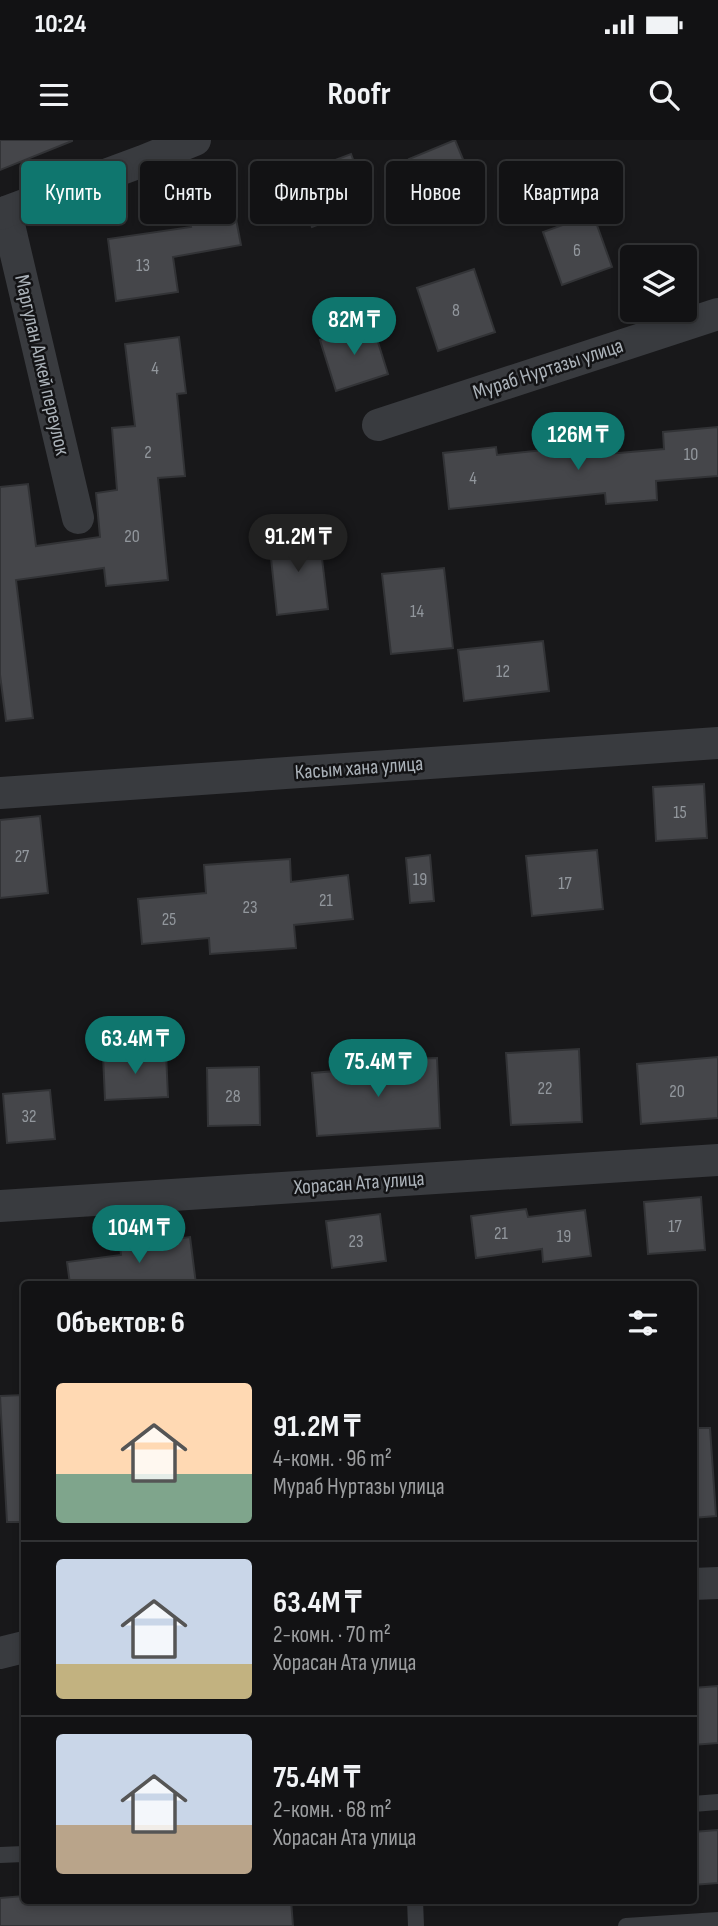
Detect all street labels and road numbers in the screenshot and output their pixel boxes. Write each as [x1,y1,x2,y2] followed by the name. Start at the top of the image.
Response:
[9,272,75,458] street label: Маргулан Алкей переулок
[470,333,626,405] street label: Мураб Нуртазы улица
[294,751,424,785] street label: Касым хана улица
[292,1166,425,1200] street label: Хорасан Ата улица

